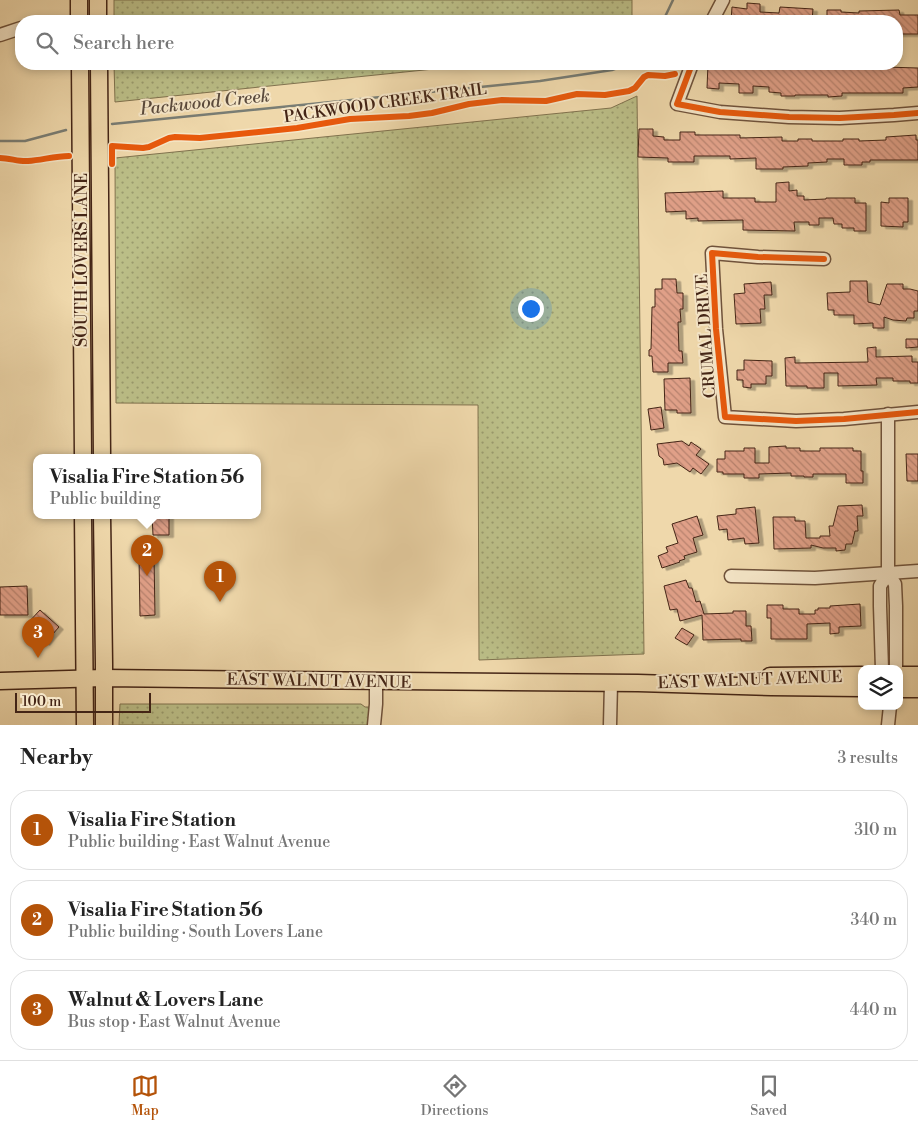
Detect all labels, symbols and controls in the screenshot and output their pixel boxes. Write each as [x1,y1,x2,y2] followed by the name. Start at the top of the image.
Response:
[15,15,903,70] search box
[33,29,61,57] icon: search
[73,31,174,55] text: Search here
[282,79,488,127] street label: PACKWOOD CREEK TRAIL
[138,84,271,121] water label: Packwood Creek
[72,173,92,347] street label: SOUTH LOVERS LANE
[692,273,720,399] street label: CRUMAL DRIVE
[518,296,544,322] your location
[33,454,261,519] popup
[50,465,244,489] text: Visalia Fire Station 56
[50,489,161,509] text: Public building
[131,535,163,576] pin: 2
[204,561,236,602] pin: 1
[22,617,54,658] pin: 3
[858,665,903,710] map controls
[858,665,903,710] button: layers
[657,667,843,693] street label: EAST WALNUT AVENUE
[226,669,412,693] street label: EAST WALNUT AVENUE
[15,690,151,713] scale bar
[22,693,61,711] text: 100 m
[20,745,93,771] text: Nearby
[837,748,898,768] text: 3 results
[68,808,236,832] text: Visalia Fire Station
[33,820,41,840] text: 1
[854,820,897,840] text: 310 m
[68,832,330,852] text: Public building · East Walnut Avenue
[68,898,263,922] text: Visalia Fire Station 56
[32,910,42,930] text: 2
[850,910,897,930] text: 340 m
[68,922,323,942] text: Public building · South Lovers Lane
[68,988,263,1012] text: Walnut & Lovers Lane
[32,1000,42,1020] text: 3
[850,1000,897,1020] text: 440 m
[68,1012,281,1032] text: Bus stop · East Walnut Avenue
[131,1072,159,1120] tab: Map
[421,1072,488,1120] tab: Directions
[750,1072,787,1120] tab: Saved

